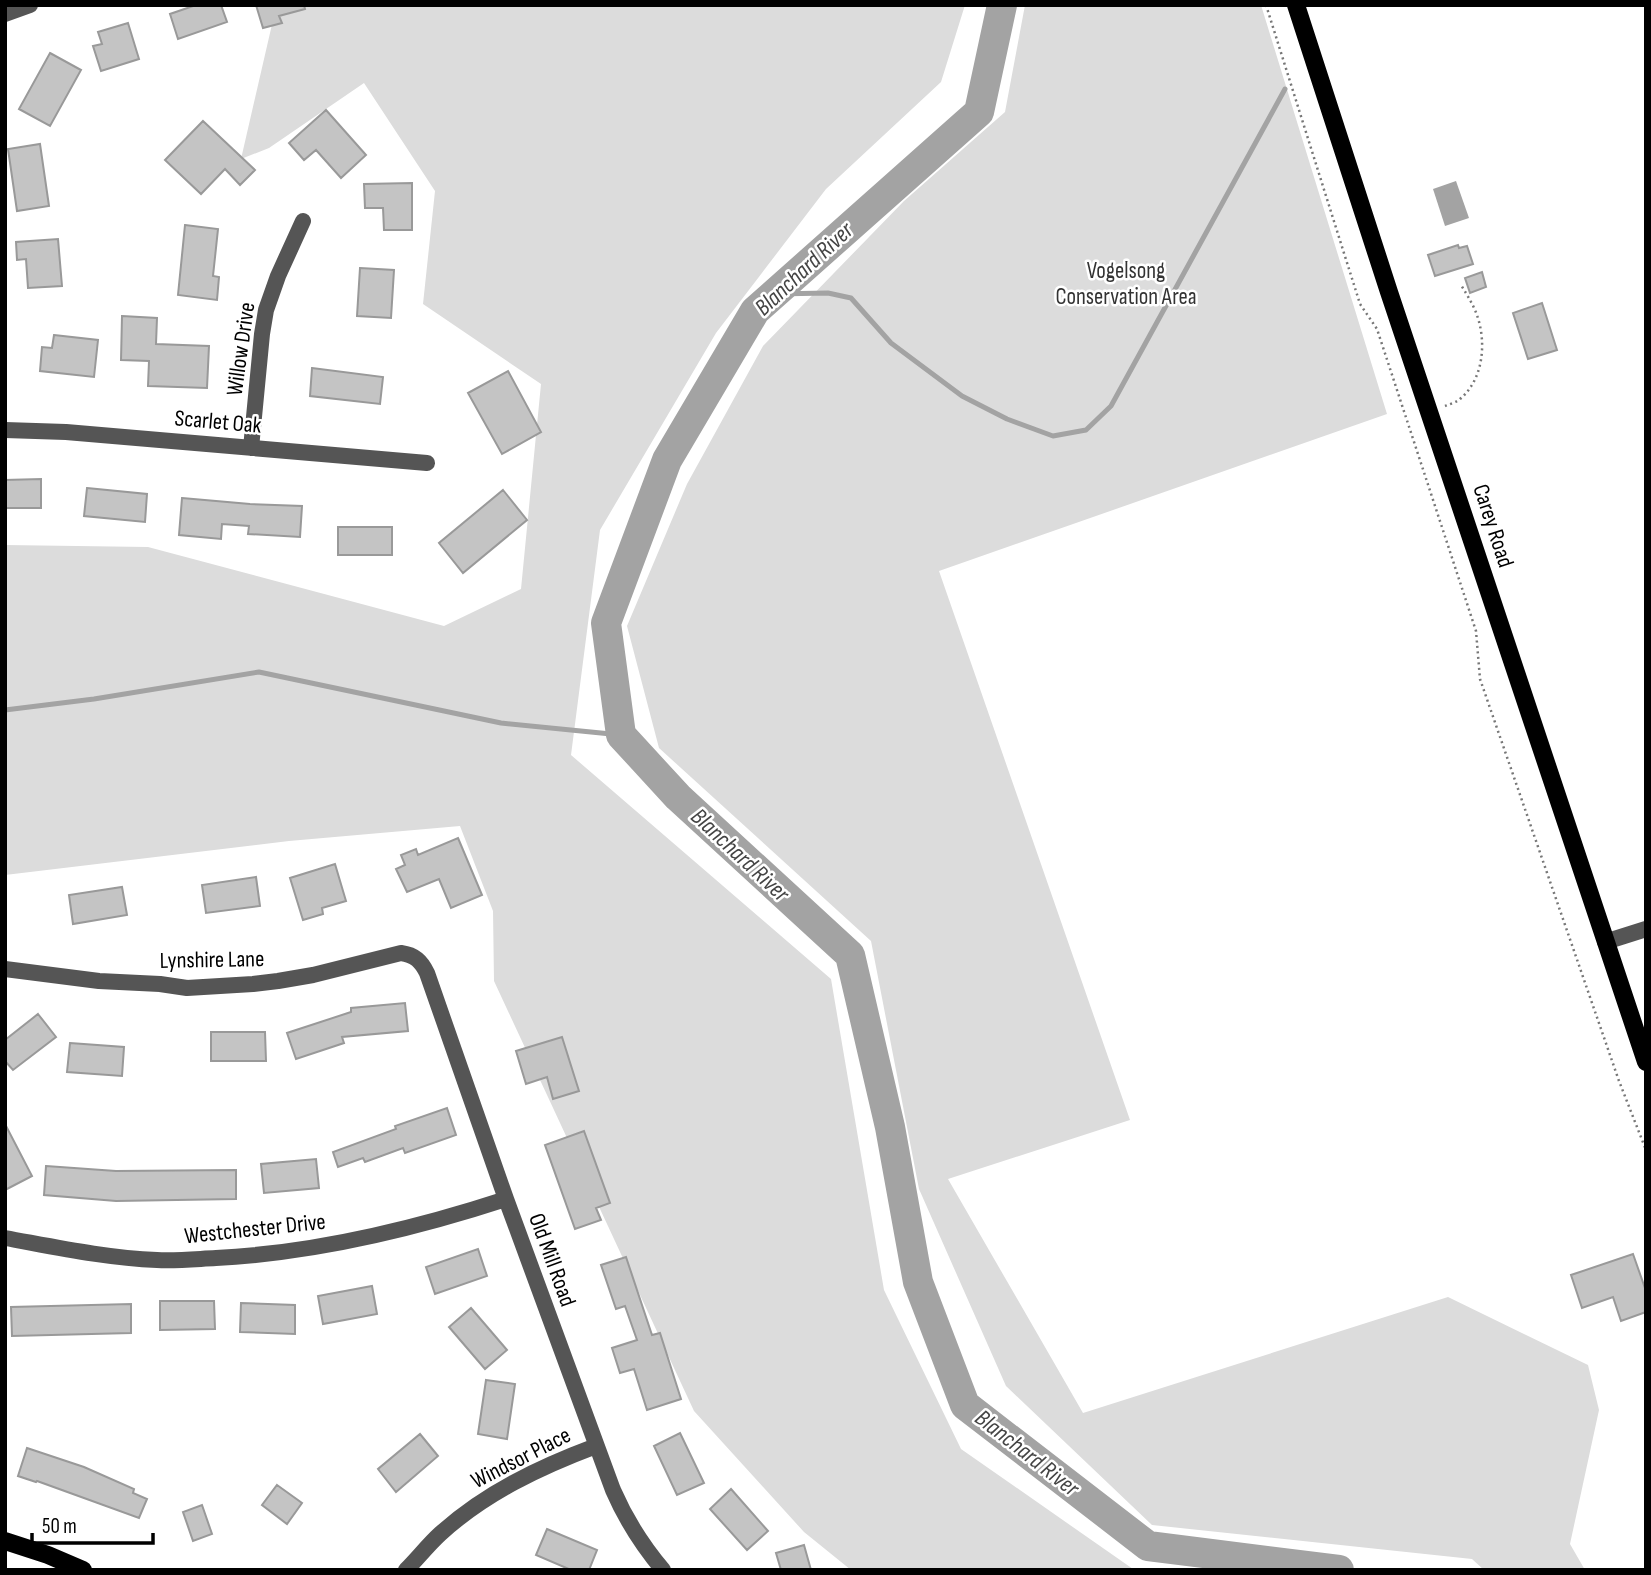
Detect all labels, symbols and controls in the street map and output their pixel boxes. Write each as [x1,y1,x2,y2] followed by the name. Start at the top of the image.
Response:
[749,215,860,322] water label: Blanchard River
[1056,257,1197,311] park label: Vogelsong Conservation Area
[221,301,261,397] street label: Willow Drive
[173,404,263,440] street label: Scarlet Oak
[1466,481,1520,571] street label: Carey Road
[685,802,796,909] water label: Blanchard River
[159,945,265,975] street label: Lynshire Lane
[183,1208,327,1250] street label: Westchester Drive
[522,1209,582,1311] street label: Old Mill Road
[969,1403,1086,1503] water label: Blanchard River
[467,1421,575,1495] street label: Windsor Place
[32,1502,152,1546] scale bar
[42,1514,77,1539] text: 50 m

